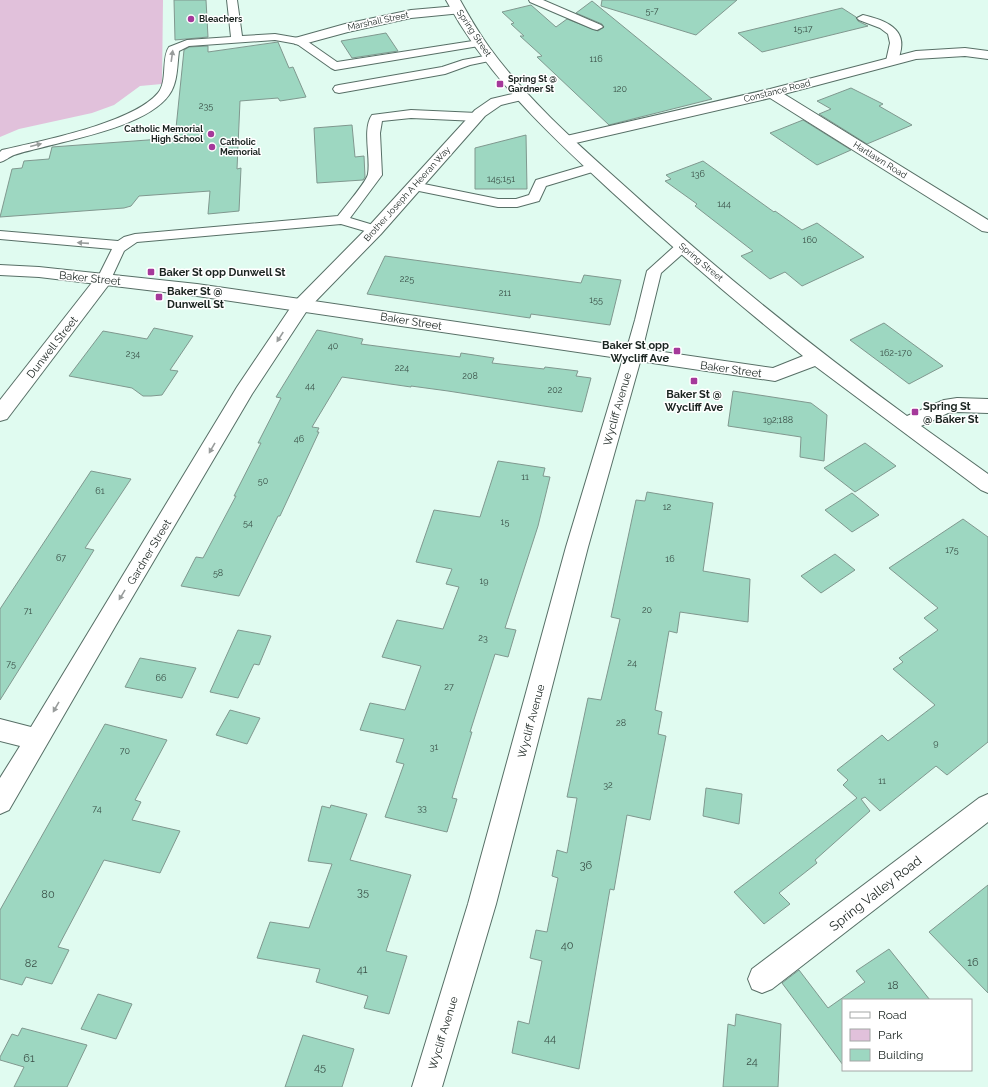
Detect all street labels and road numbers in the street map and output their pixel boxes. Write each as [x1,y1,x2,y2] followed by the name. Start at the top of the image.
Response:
[455,8,493,58] street label: Spring Street
[347,10,409,32] street label: Marshall Street
[743,78,812,104] street label: Constance Road
[851,140,909,181] street label: Hartlawn Road
[362,144,452,243] street label: Brother Joseph A Heeran Way
[677,241,725,283] street label: Spring Street
[58,269,122,288] street label: Baker Street
[379,310,443,333] street label: Baker Street
[24,314,81,381] street label: Dunwell Street
[699,359,763,380] street label: Baker Street
[601,370,634,447] street label: Wycliff Avenue
[125,517,174,587] street label: Gardner Street
[515,682,548,759] street label: Wycliff Avenue
[826,853,924,934] street label: Spring Valley Road
[426,994,461,1071] street label: Wycliff Avenue

